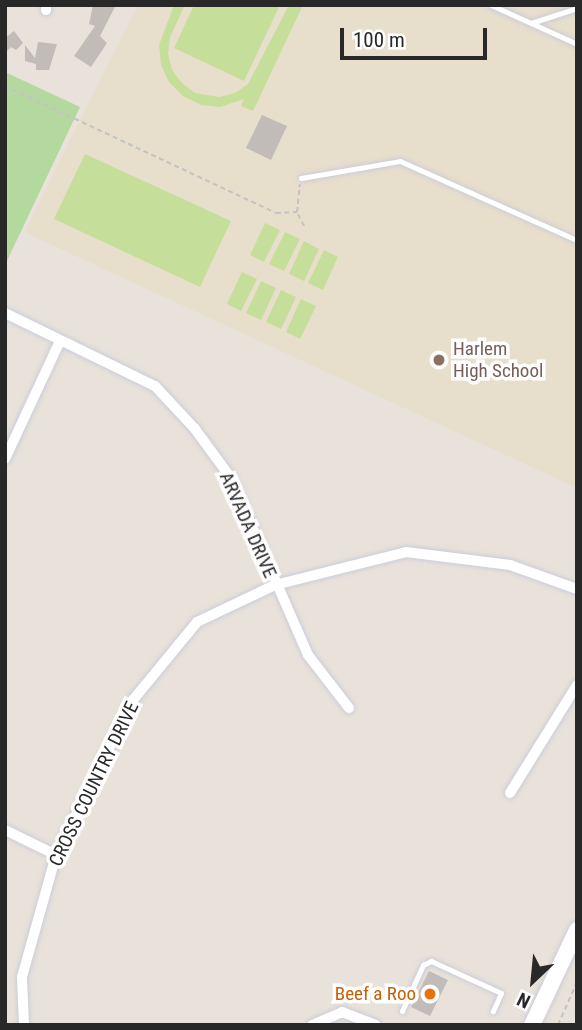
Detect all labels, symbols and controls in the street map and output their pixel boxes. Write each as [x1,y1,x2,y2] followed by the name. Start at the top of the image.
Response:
[344,14,491,58] scale bar
[353,28,405,52] text: 100 m
[453,338,543,382] place label: Harlem High School
[431,352,447,368] marker: Harlem High School
[214,469,282,581] street label: ARVADA DRIVE
[44,698,144,870] street label: CROSS COUNTRY DRIVE
[498,946,568,1016] north arrow
[335,983,416,1005] place label: Beef a Roo
[422,986,438,1002] marker: Beef a Roo
[513,987,534,1013] text: N

